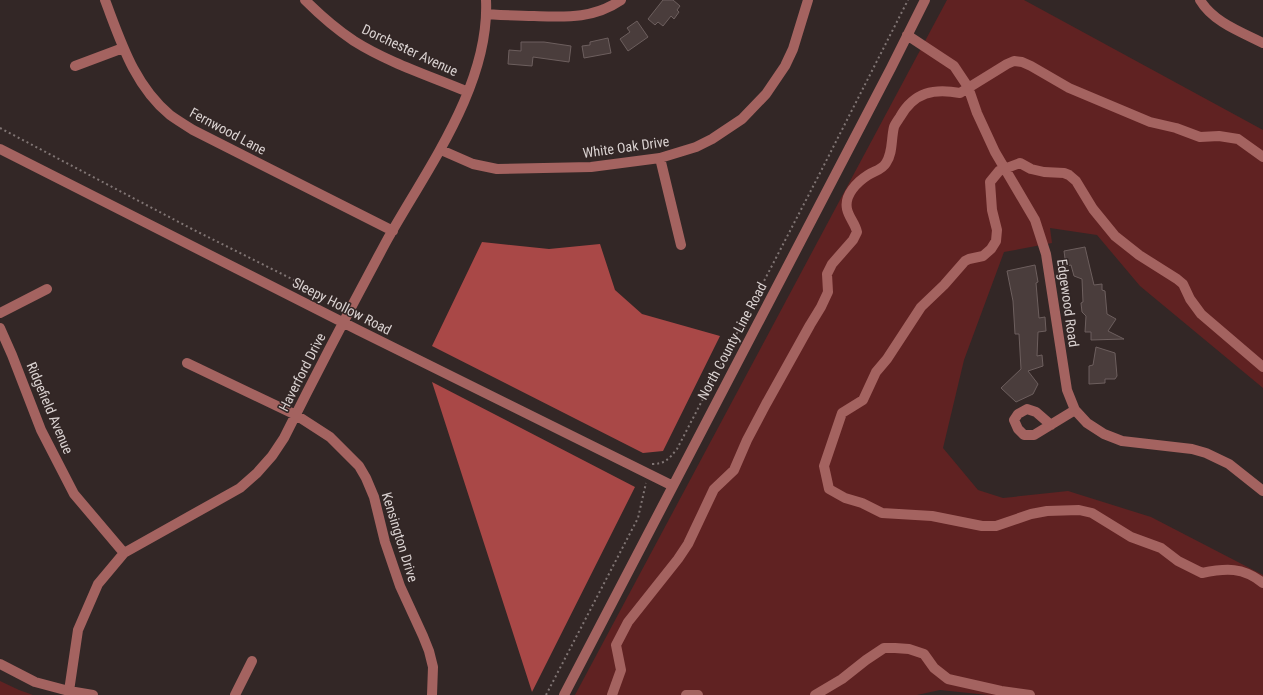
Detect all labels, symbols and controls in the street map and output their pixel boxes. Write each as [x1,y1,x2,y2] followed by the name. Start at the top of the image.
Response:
[360,21,461,79] street label: Dorchester Avenue
[187,104,269,158] street label: Fernwood Lane
[582,133,671,161] street label: White Oak Drive
[1054,258,1082,348] street label: Edgewood Road
[290,274,394,338] street label: Sleepy Hollow Road
[694,280,770,402] street label: North County Line Road
[275,330,329,414] street label: Haverford Drive
[23,360,77,457] street label: Ridgefield Avenue
[379,490,421,584] street label: Kensington Drive

